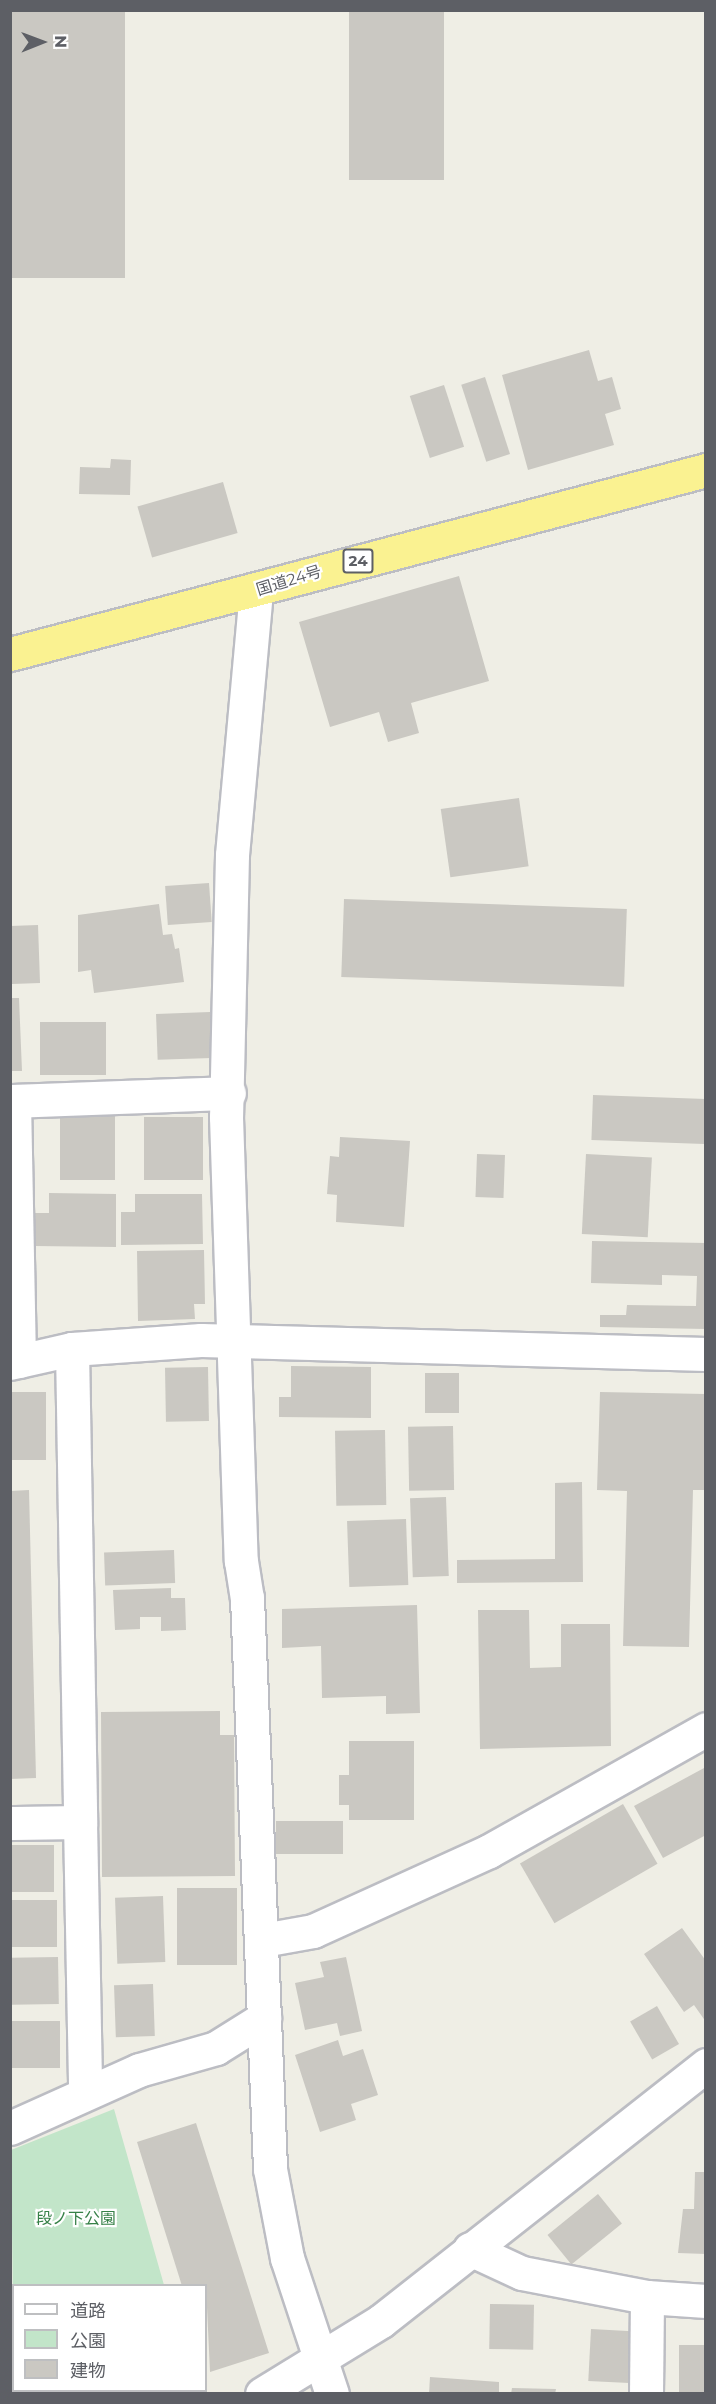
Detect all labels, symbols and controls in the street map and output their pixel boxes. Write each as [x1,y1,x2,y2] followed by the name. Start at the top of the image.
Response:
[12,12,72,72] north arrow
[51,35,70,48] text: N
[342,549,374,573] road number: 24
[254,562,324,600] street label: 国道24号
[36,2209,116,2229] park label: 段ノ下公園
[12,2284,207,2392] legend
[70,2300,106,2322] text: 道路
[70,2330,106,2352] text: 公園
[70,2360,106,2382] text: 建物

